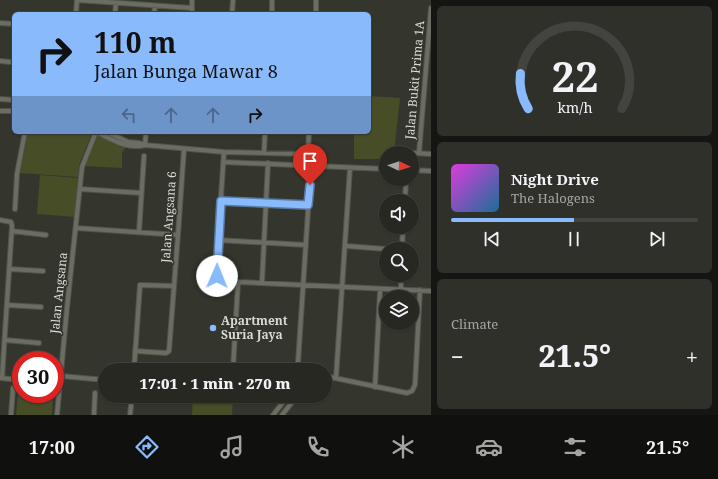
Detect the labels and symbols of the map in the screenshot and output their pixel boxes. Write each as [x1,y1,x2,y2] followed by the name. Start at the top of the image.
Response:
[401,19,428,141] street label: Jalan Bukit Prima 1A
[293,144,327,185] pin
[379,146,419,186] north arrow
[157,170,180,264] street label: Jalan Angsana 6
[46,251,71,335] street label: Jalan Angsana
[196,255,238,297] position arrow
[221,312,288,343] place label: Apartment Suria Jaya
[208,323,218,333] marker: Apartment Suria Jaya
[12,351,64,403] speed limit sign: 30

